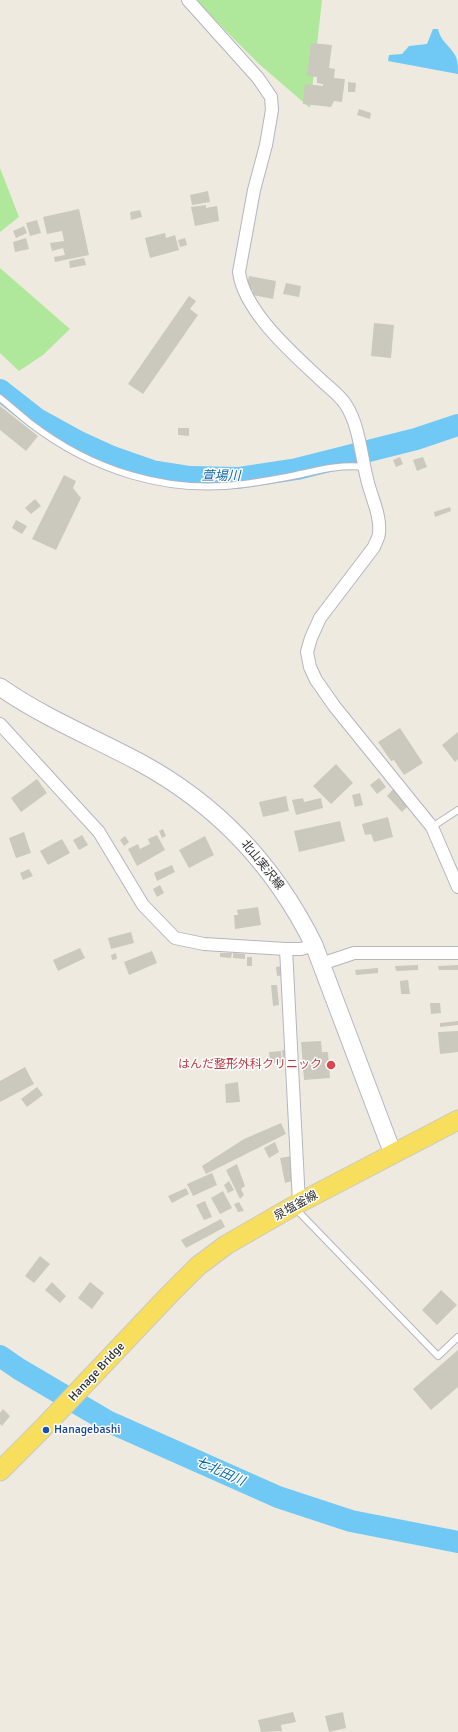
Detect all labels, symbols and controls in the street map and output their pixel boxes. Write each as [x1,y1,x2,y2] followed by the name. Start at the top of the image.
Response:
[202,469,240,485] water label: 萱場川
[238,837,286,893] street label: 北山実沢線
[178,1058,322,1072] place label: はんだ整形外科クリニック
[325,1059,337,1071] marker: はんだ整形外科クリニック
[272,1188,320,1224] street label: 泉塩釜線
[66,1340,128,1404] street label: Hanage Bridge
[54,1423,121,1437] place label: Hanagebashi
[41,1425,51,1435] marker: Hanagebashi
[193,1454,247,1490] water label: 七北田川

